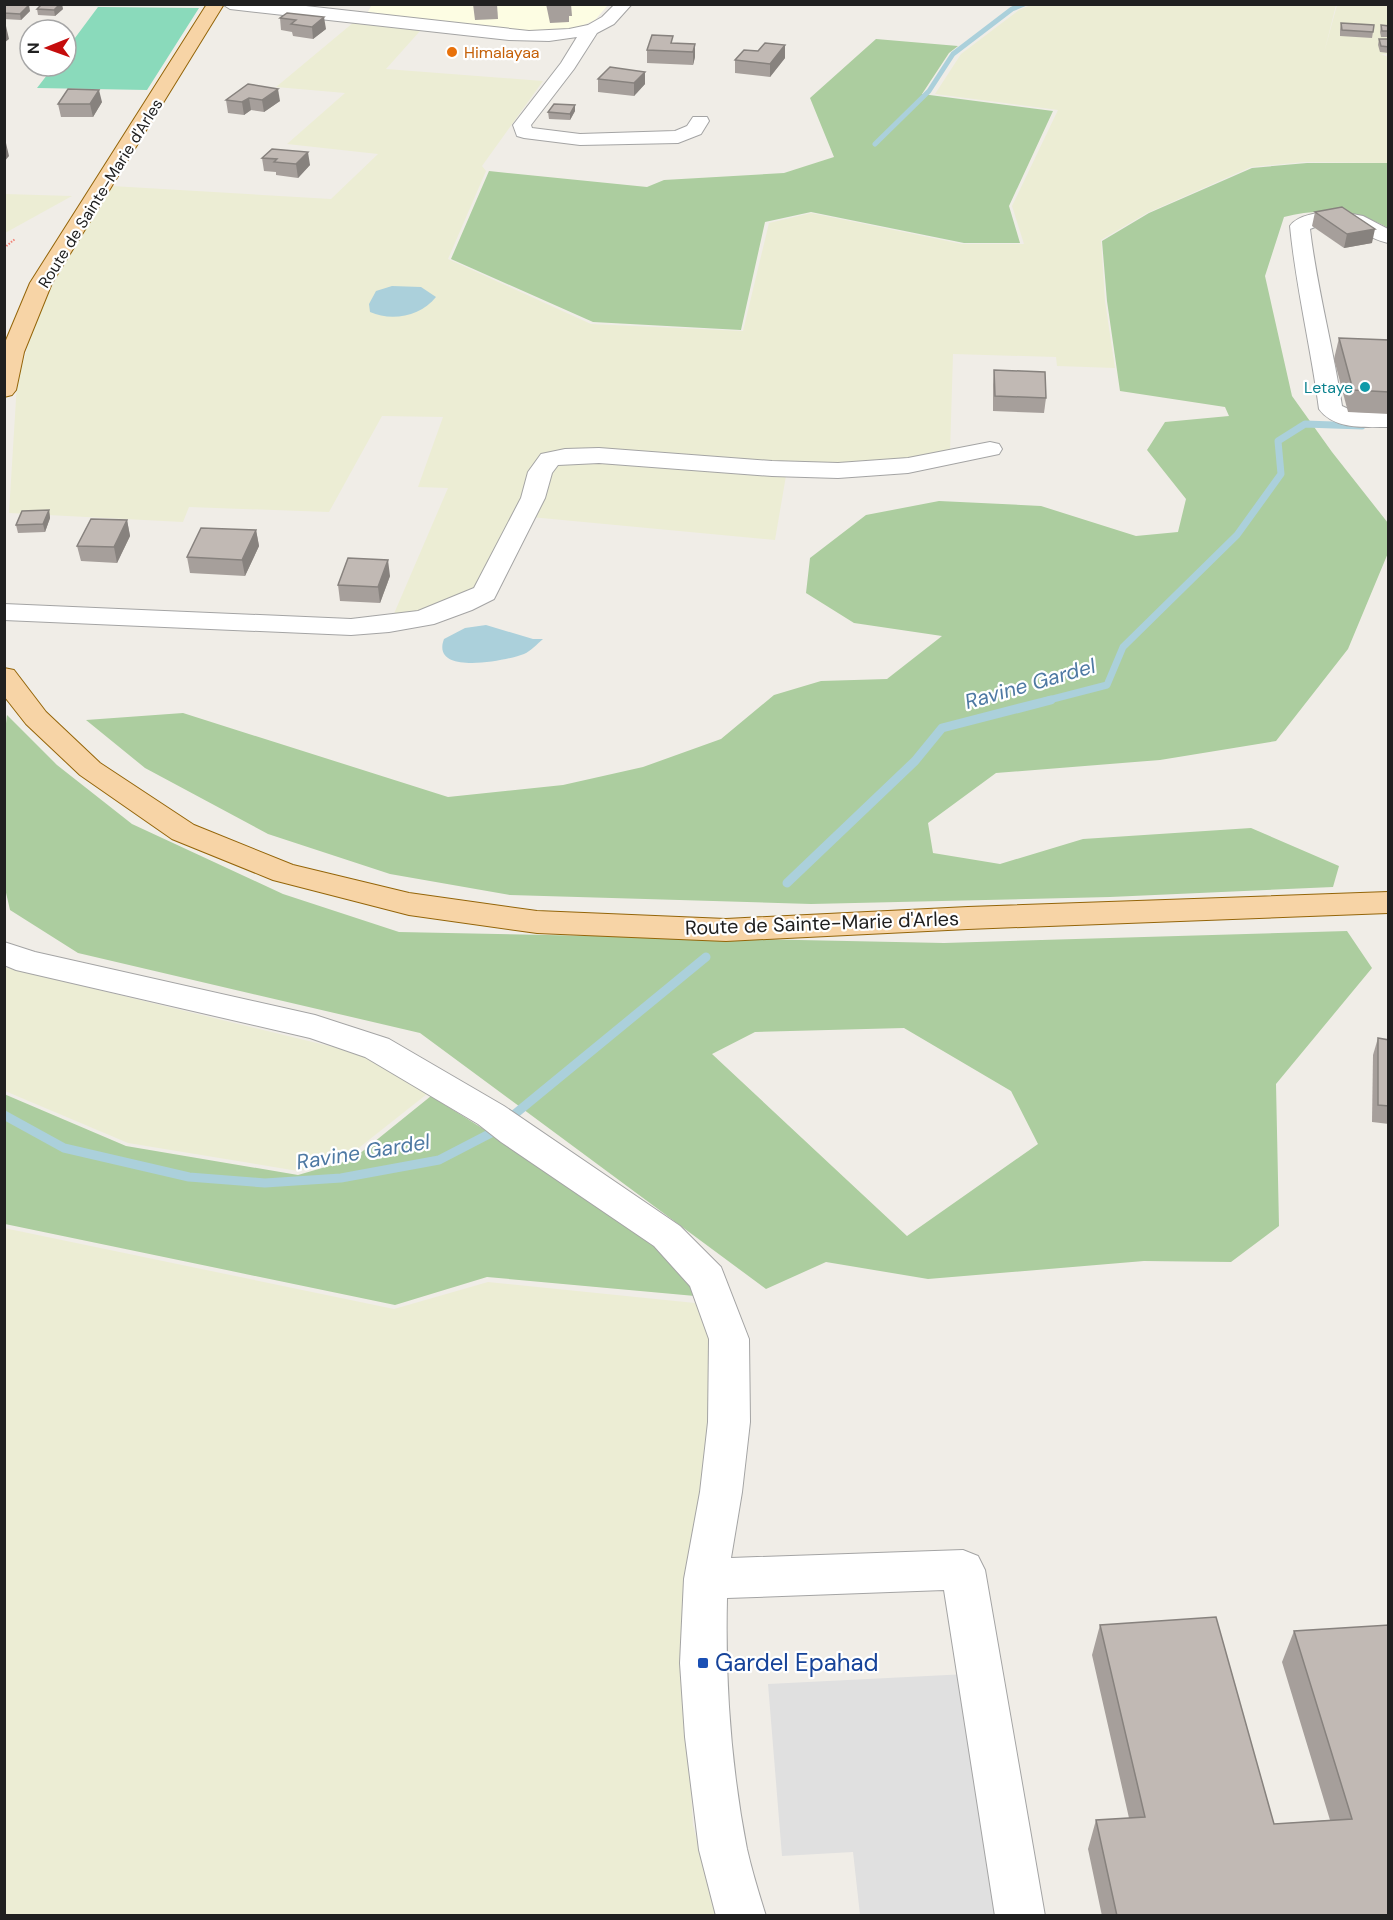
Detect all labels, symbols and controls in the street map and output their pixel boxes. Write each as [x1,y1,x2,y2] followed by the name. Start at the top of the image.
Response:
[18,18,78,78] north arrow
[23,42,44,54] text: N
[464,42,540,63] place label: Himalayaa
[445,45,459,59] marker: Himalayaa
[33,95,167,292] street label: Route de Sainte-Marie d'Arles
[1304,377,1353,398] place label: Letaye
[1358,380,1372,394] marker: Letaye
[961,652,1099,716] water label: Ravine Gardel
[685,905,959,941] street label: Route de Sainte-Marie d'Arles
[294,1128,432,1176] water label: Ravine Gardel
[715,1647,879,1678] place label: Gardel Epahad
[696,1656,710,1670] marker: Gardel Epahad

